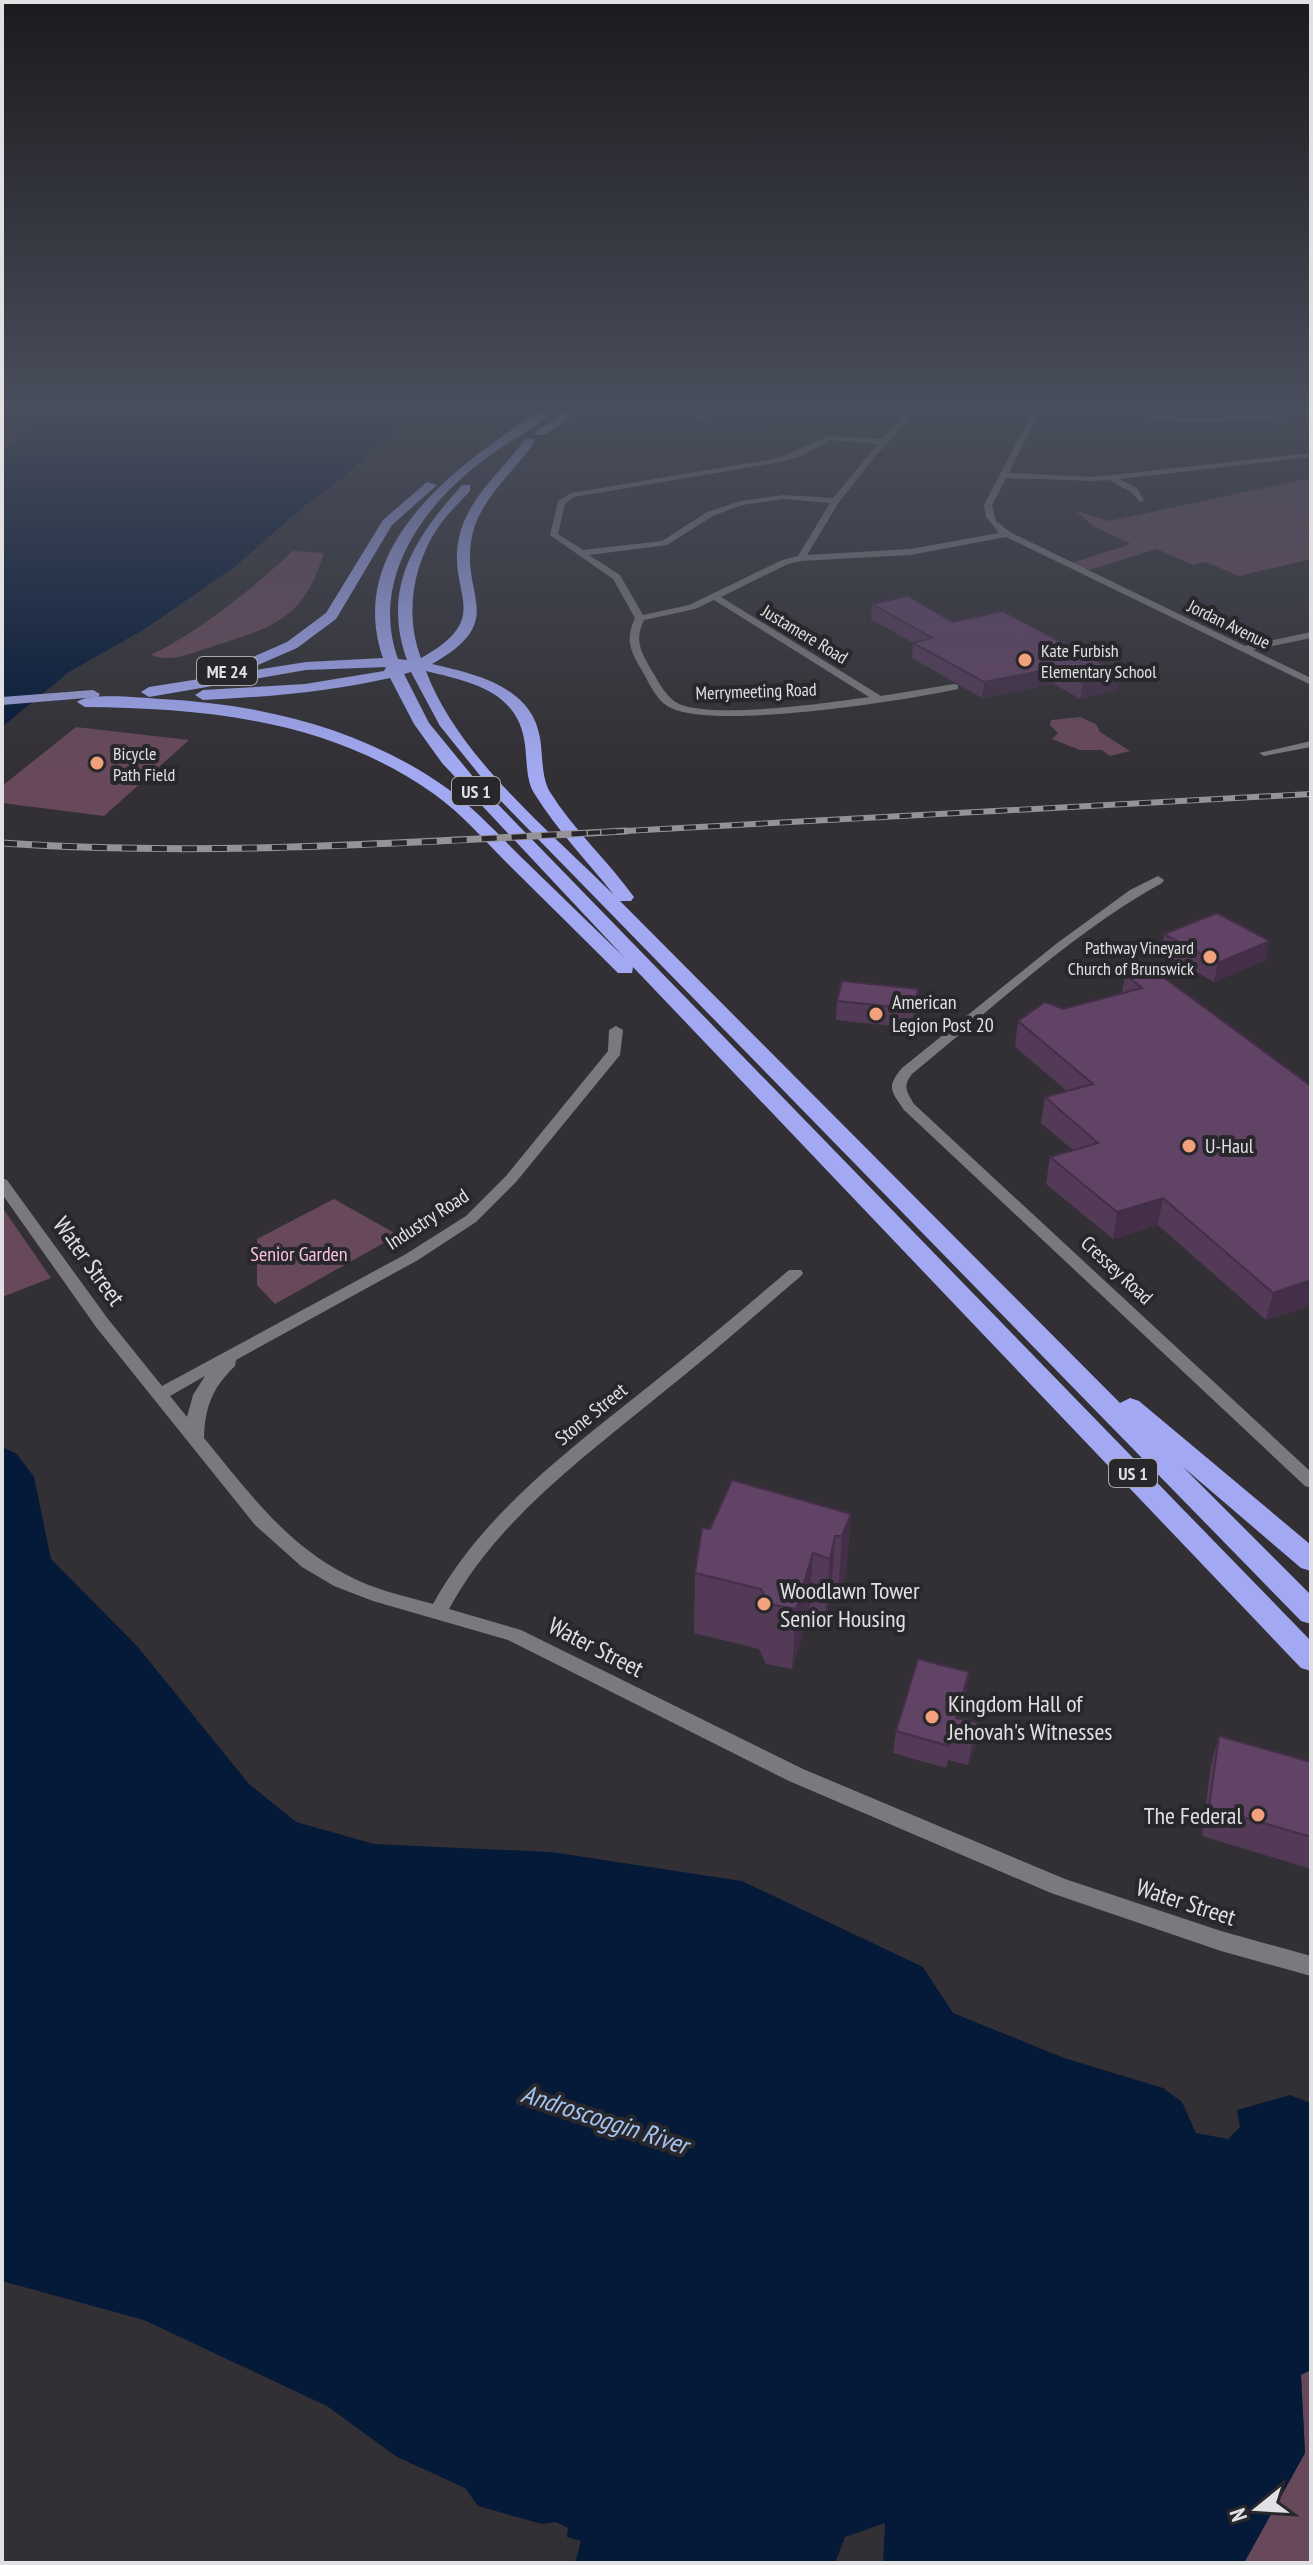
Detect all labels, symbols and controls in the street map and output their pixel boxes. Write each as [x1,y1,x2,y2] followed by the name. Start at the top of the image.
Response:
[1183,594,1274,654] street label: Jordan Avenue
[757,599,852,669] street label: Justamere Road
[1041,639,1157,683] place label: Kate Furbish Elementary School
[1016,651,1034,669] marker: Kate Furbish Elementary School
[197,657,257,685] road number: ME 24
[695,677,817,705] street label: Merrymeeting Road
[113,742,175,786] place label: Bicycle Path Field
[88,754,106,772] marker: Bicycle Path Field
[452,777,500,805] road number: US 1
[1068,936,1194,980] place label: Pathway Vineyard Church of Brunswick
[1201,948,1219,966] marker: Pathway Vineyard Church of Brunswick
[892,989,994,1038] place label: American Legion Post 20
[867,1005,885,1023] marker: American Legion Post 20
[1205,1133,1254,1159] place label: U-Haul
[1180,1137,1198,1155] marker: U-Haul
[381,1183,473,1255] street label: Industry Road
[46,1210,132,1312] street label: Water Street
[1075,1230,1159,1310] street label: Cressey Road
[250,1241,348,1267] park label: Senior Garden
[550,1377,633,1451] street label: Stone Street
[1109,1459,1157,1487] road number: US 1
[780,1575,920,1634] place label: Woodlawn Tower Senior Housing
[755,1595,773,1613] marker: Woodlawn Tower Senior Housing
[543,1610,649,1684] street label: Water Street
[947,1688,1112,1747] place label: Kingdom Hall of Jehovah's Witnesses
[923,1708,941,1726] marker: Kingdom Hall of Jehovah's Witnesses
[1144,1800,1242,1831] place label: The Federal
[1249,1806,1267,1824] marker: The Federal
[1132,1871,1240,1933] street label: Water Street
[518,2077,696,2163] water label: Androscoggin River
[1217,2469,1297,2549] north arrow
[1223,2505,1253,2525] text: N

